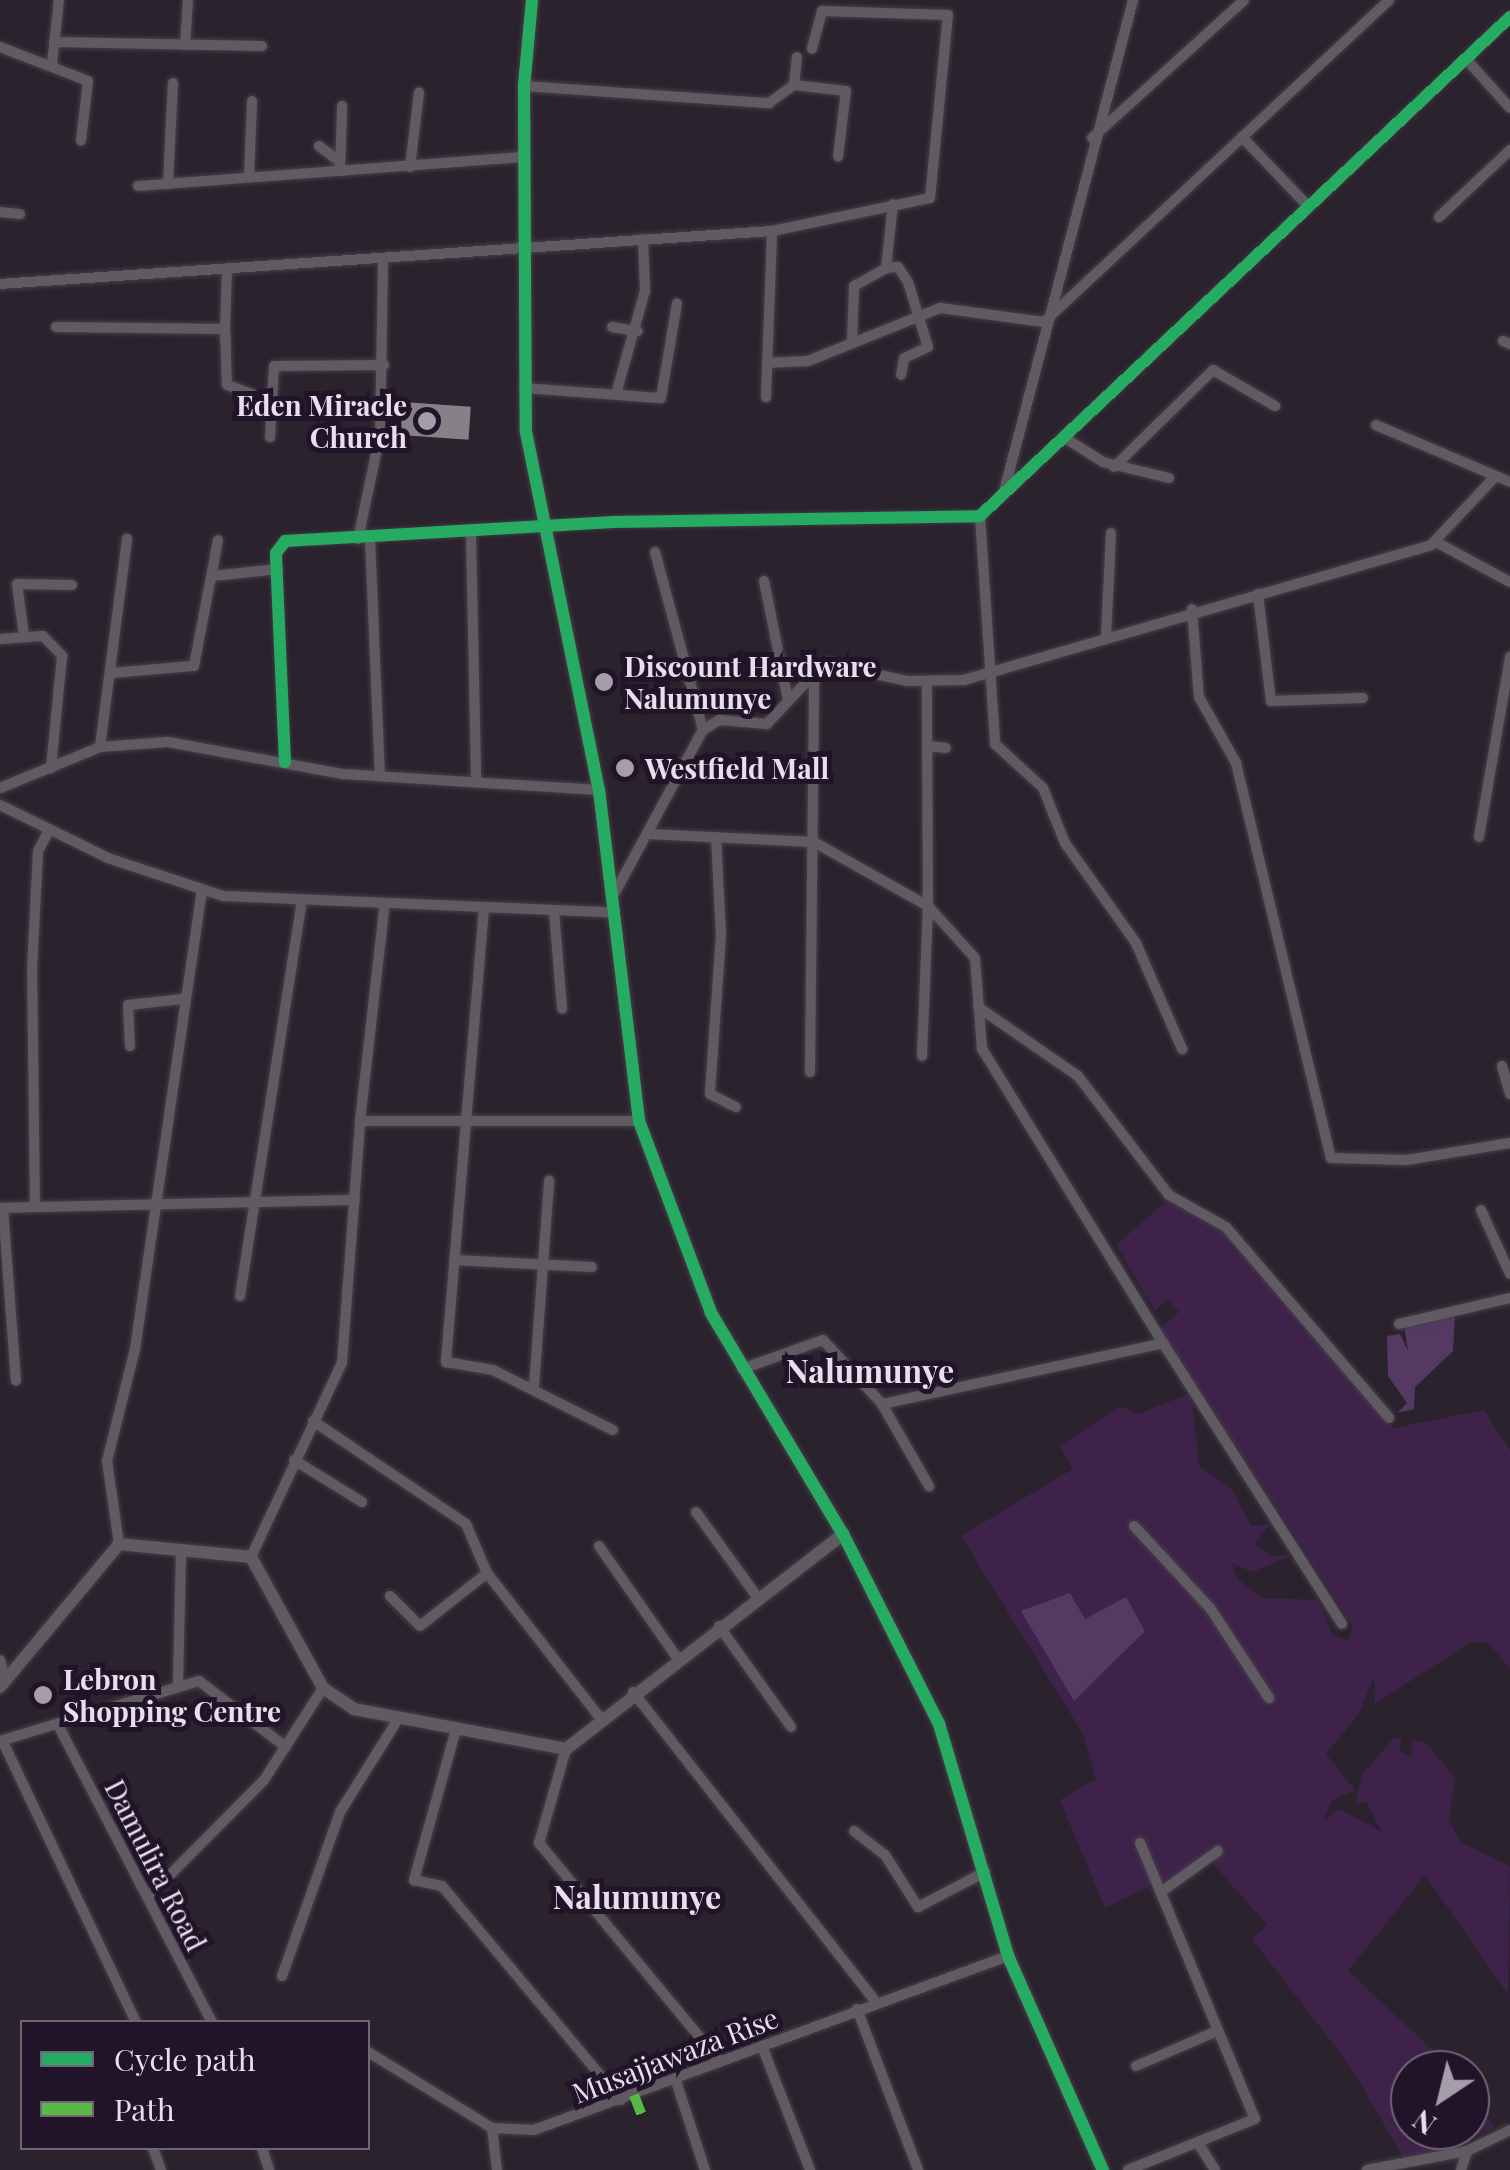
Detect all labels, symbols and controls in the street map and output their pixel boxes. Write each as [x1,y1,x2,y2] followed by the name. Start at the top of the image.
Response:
[236,388,407,454] place label: Eden Miracle Church
[416,410,438,432] marker: Eden Miracle Church
[624,649,877,715] place label: Discount Hardware Nalumunye
[593,671,615,693] marker: Discount Hardware Nalumunye
[645,751,829,785] place label: Westfield Mall
[614,757,636,779] marker: Westfield Mall
[786,1351,954,1389] district label: Nalumunye
[63,1662,281,1728] place label: Lebron Shopping Centre
[32,1684,54,1706] marker: Lebron Shopping Centre
[98,1773,214,1957] street label: Damulira Road
[553,1877,721,1915] district label: Nalumunye
[567,2000,783,2110] street label: Musajjawaza Rise
[20,2020,370,2150] legend
[114,2039,256,2079] text: Cycle path
[1390,2050,1490,2150] north arrow
[114,2089,175,2129] text: Path
[1405,2102,1443,2144] text: N

